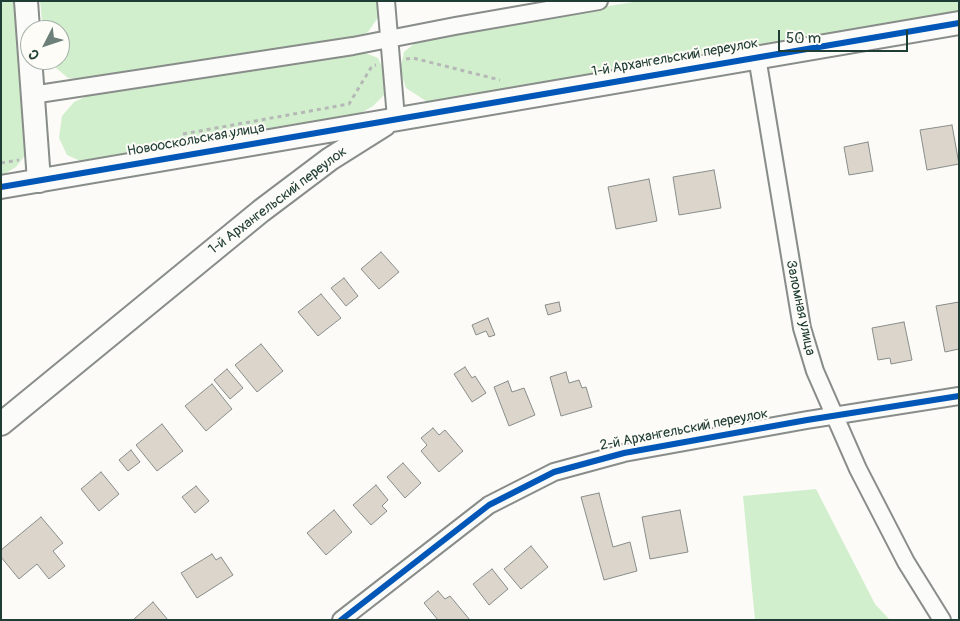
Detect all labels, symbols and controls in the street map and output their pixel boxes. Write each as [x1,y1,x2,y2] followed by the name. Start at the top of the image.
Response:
[20,20,70,70] north arrow
[780,20,910,52] scale bar
[786,29,821,48] text: 50 m
[590,35,760,81] street label: 1-й Архангельский переулок
[25,46,43,63] text: С
[126,120,266,160] street label: Новооскольская улица
[206,143,350,259] street label: 1-й Архангельский переулок
[782,259,818,357] street label: Заломная улица
[598,405,770,455] street label: 2-й Архангельский переулок

